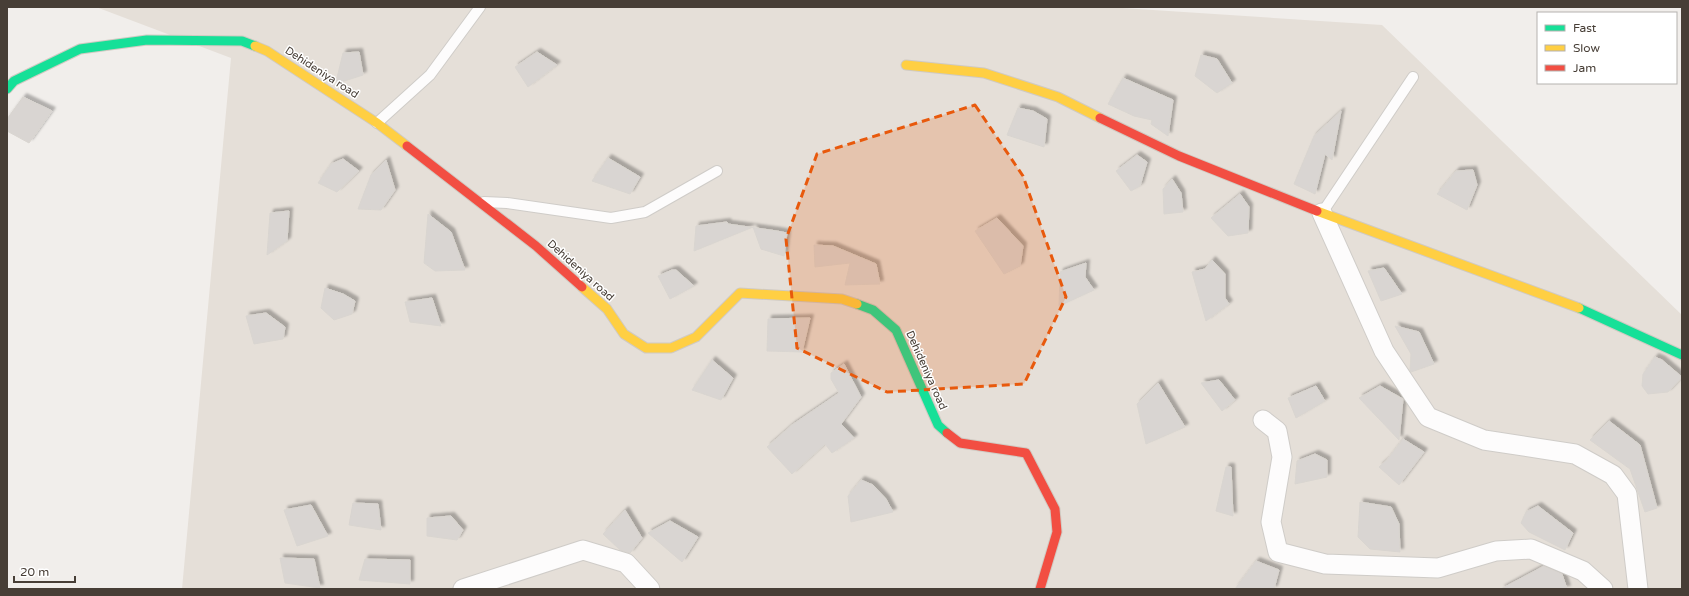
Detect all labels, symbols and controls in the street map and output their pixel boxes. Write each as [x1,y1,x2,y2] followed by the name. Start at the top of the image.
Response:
[1537,12,1677,84] legend
[1573,21,1597,35] text: Fast
[1573,41,1600,55] text: Slow
[283,44,361,101] street label: Dehideniya road
[1573,61,1596,75] text: Jam
[545,237,617,304] street label: Dehideniya road
[903,329,950,412] street label: Dehideniya road
[14,558,75,584] scale bar
[20,565,49,579] text: 20 m

